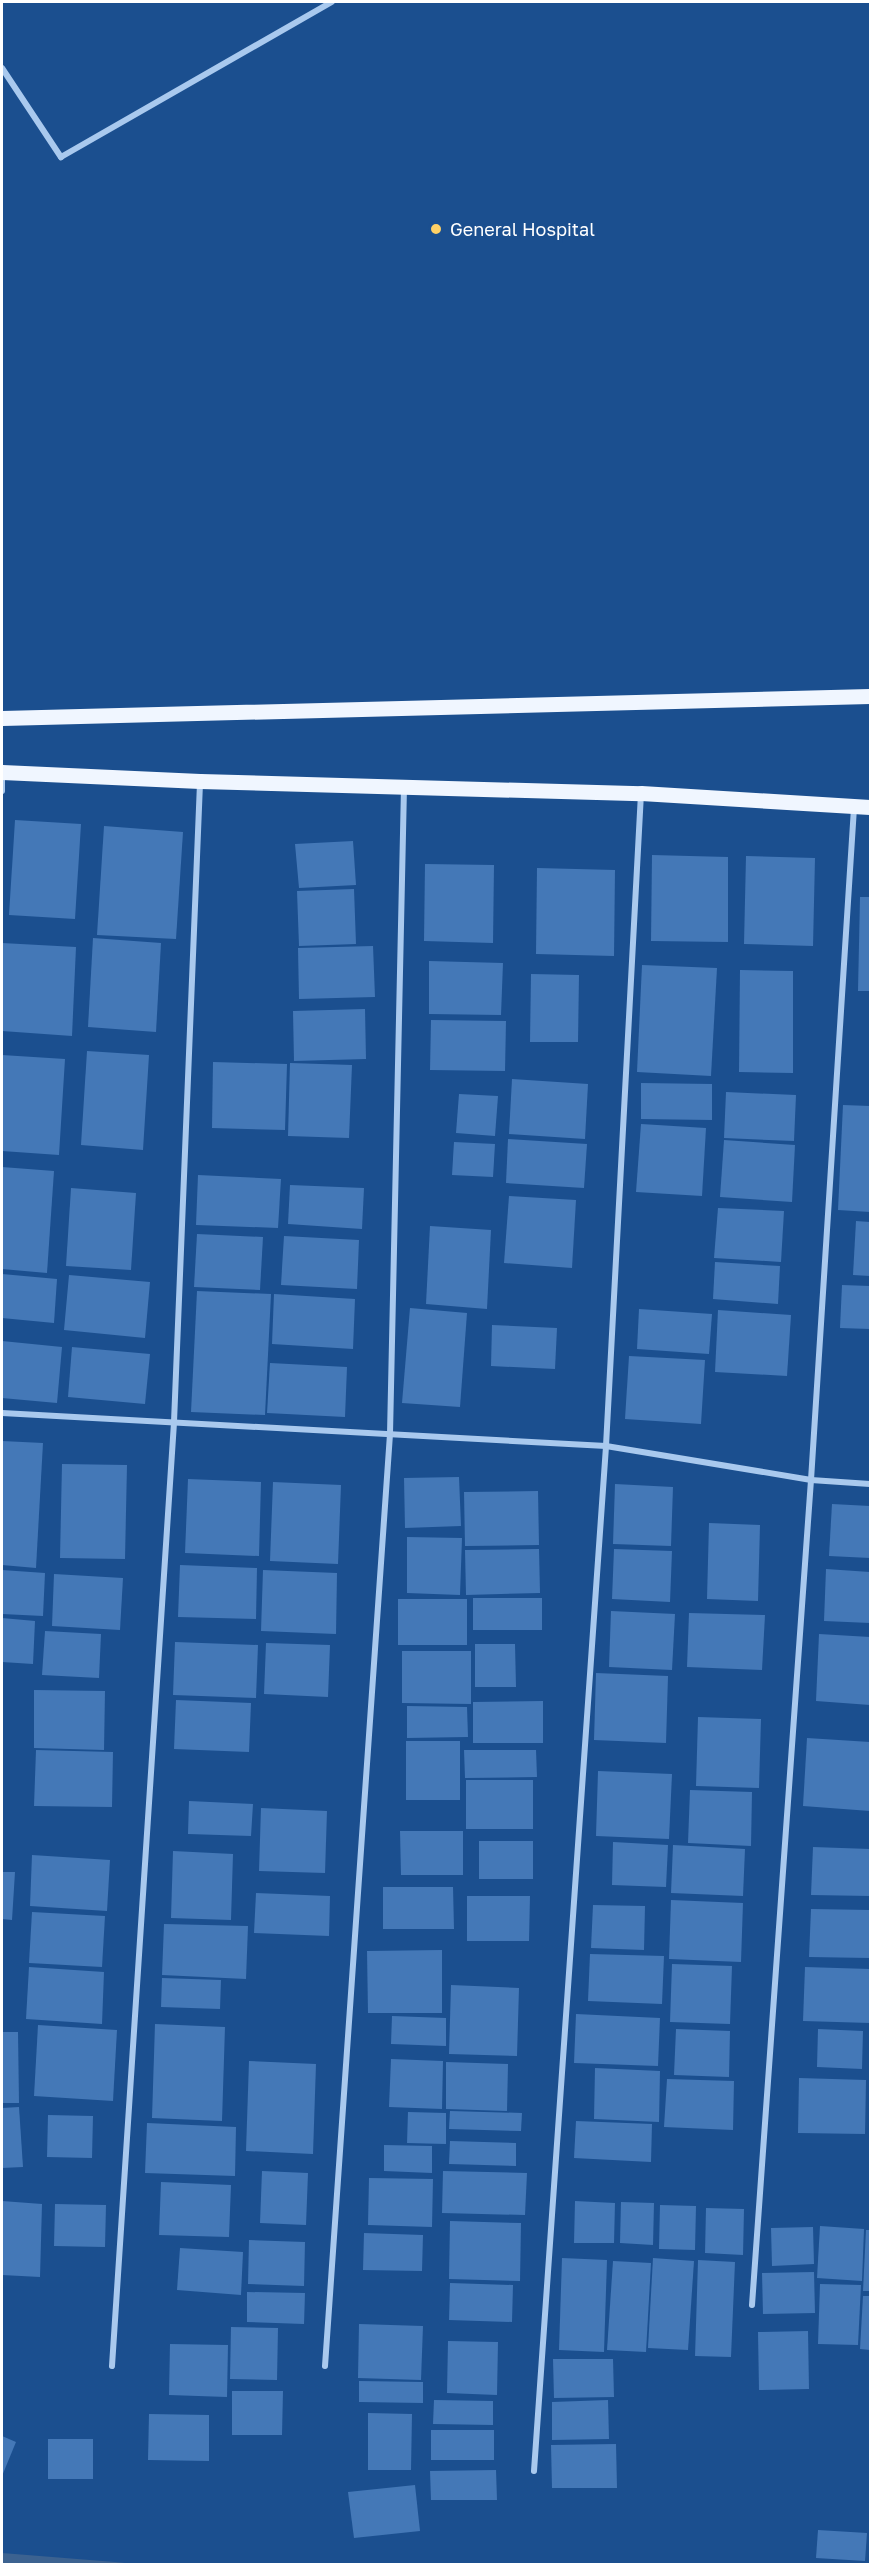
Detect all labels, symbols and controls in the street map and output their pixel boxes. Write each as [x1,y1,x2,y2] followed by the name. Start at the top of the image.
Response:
[450,218,595,240] place label: General Hospital
[427,220,445,238] marker: General Hospital

